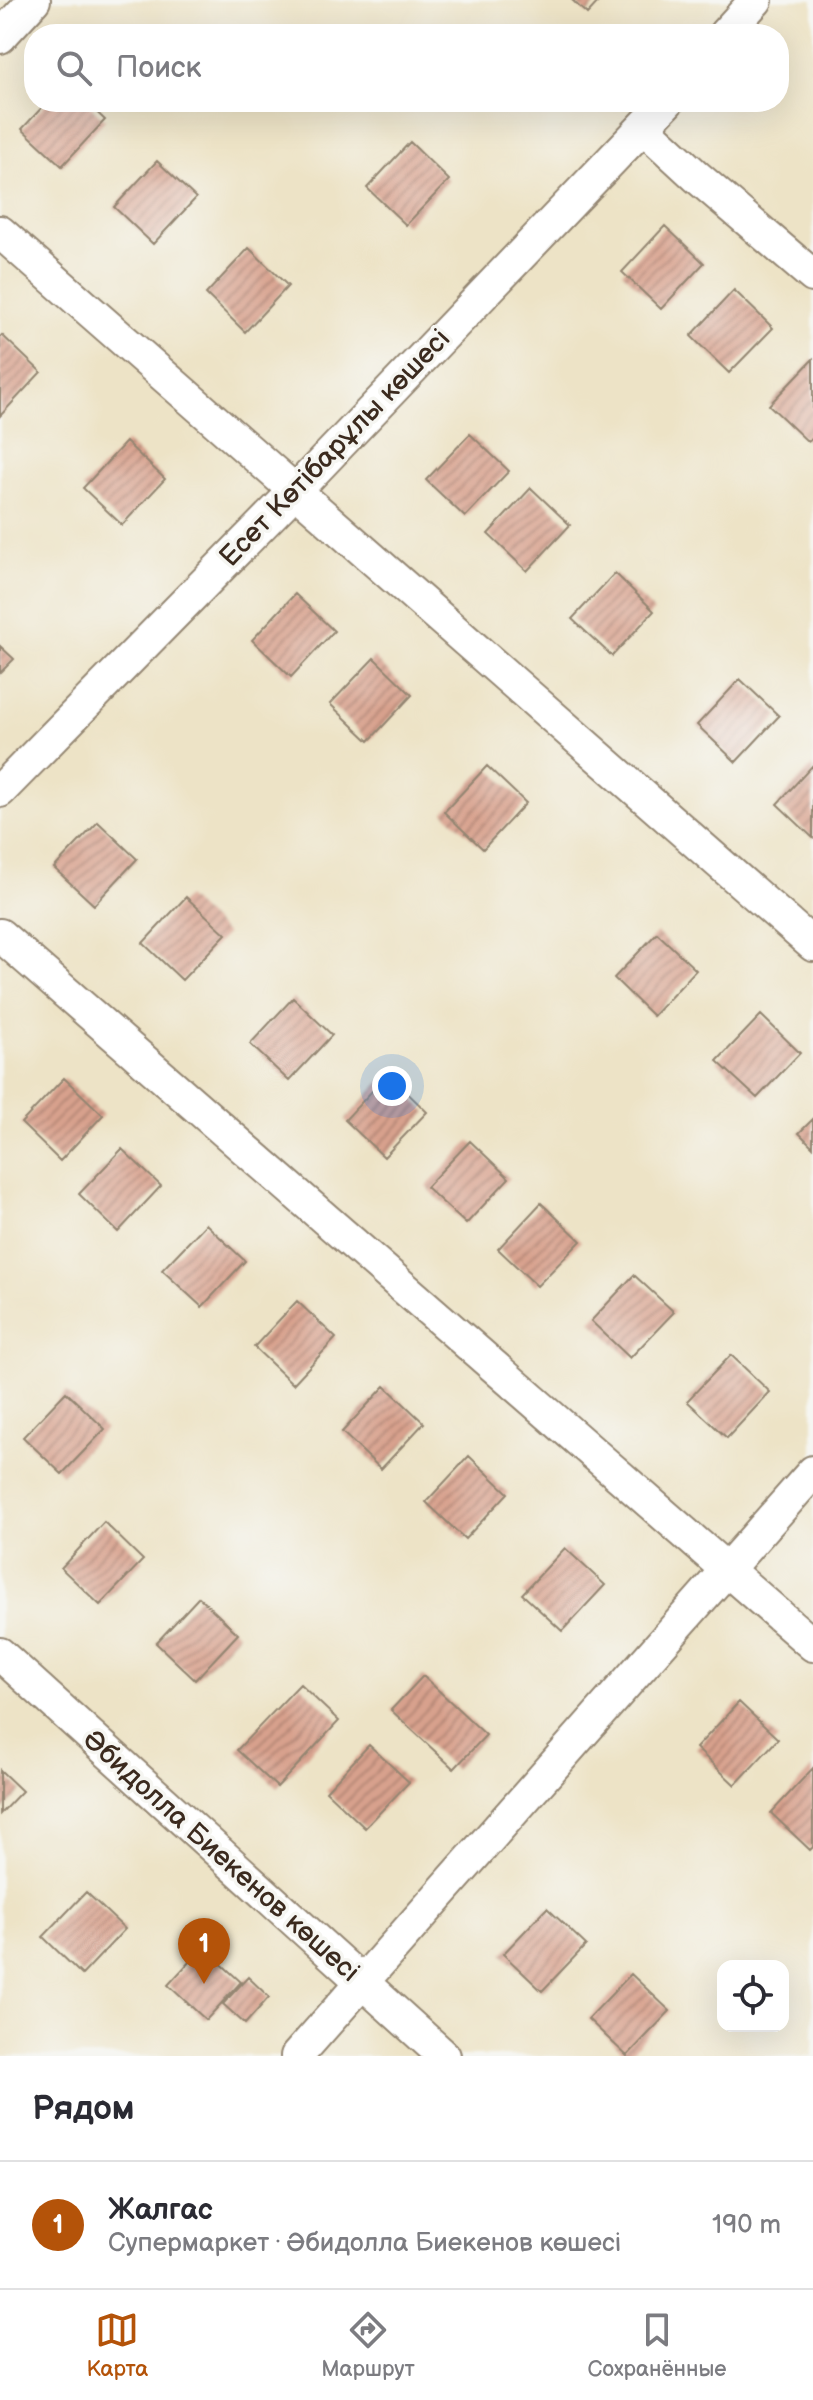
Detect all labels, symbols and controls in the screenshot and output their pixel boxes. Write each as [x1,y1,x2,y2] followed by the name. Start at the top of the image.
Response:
[24,24,789,112] search box
[52,46,96,90] icon: search
[116,50,202,86] text: Поиск
[213,323,457,573] street label: Есет Көтібарұлы көшесі
[372,1066,412,1106] your location
[76,1723,366,1989] street label: Әбидолла Биекенов көшесі
[178,1918,230,1984] pin: 1
[717,1960,789,2032] map controls
[717,1960,789,2032] button: locate
[32,2088,134,2129] text: Рядом
[108,2192,213,2228] text: Жалгас
[53,2210,63,2241] text: 1
[712,2210,781,2241] text: 190 m
[108,2228,621,2259] text: Супермаркет · Әбидолла Биекенов көшесі
[86,2308,148,2383] tab: Карта
[321,2308,415,2383] tab: Маршрут
[588,2308,727,2383] tab: Сохранённые

